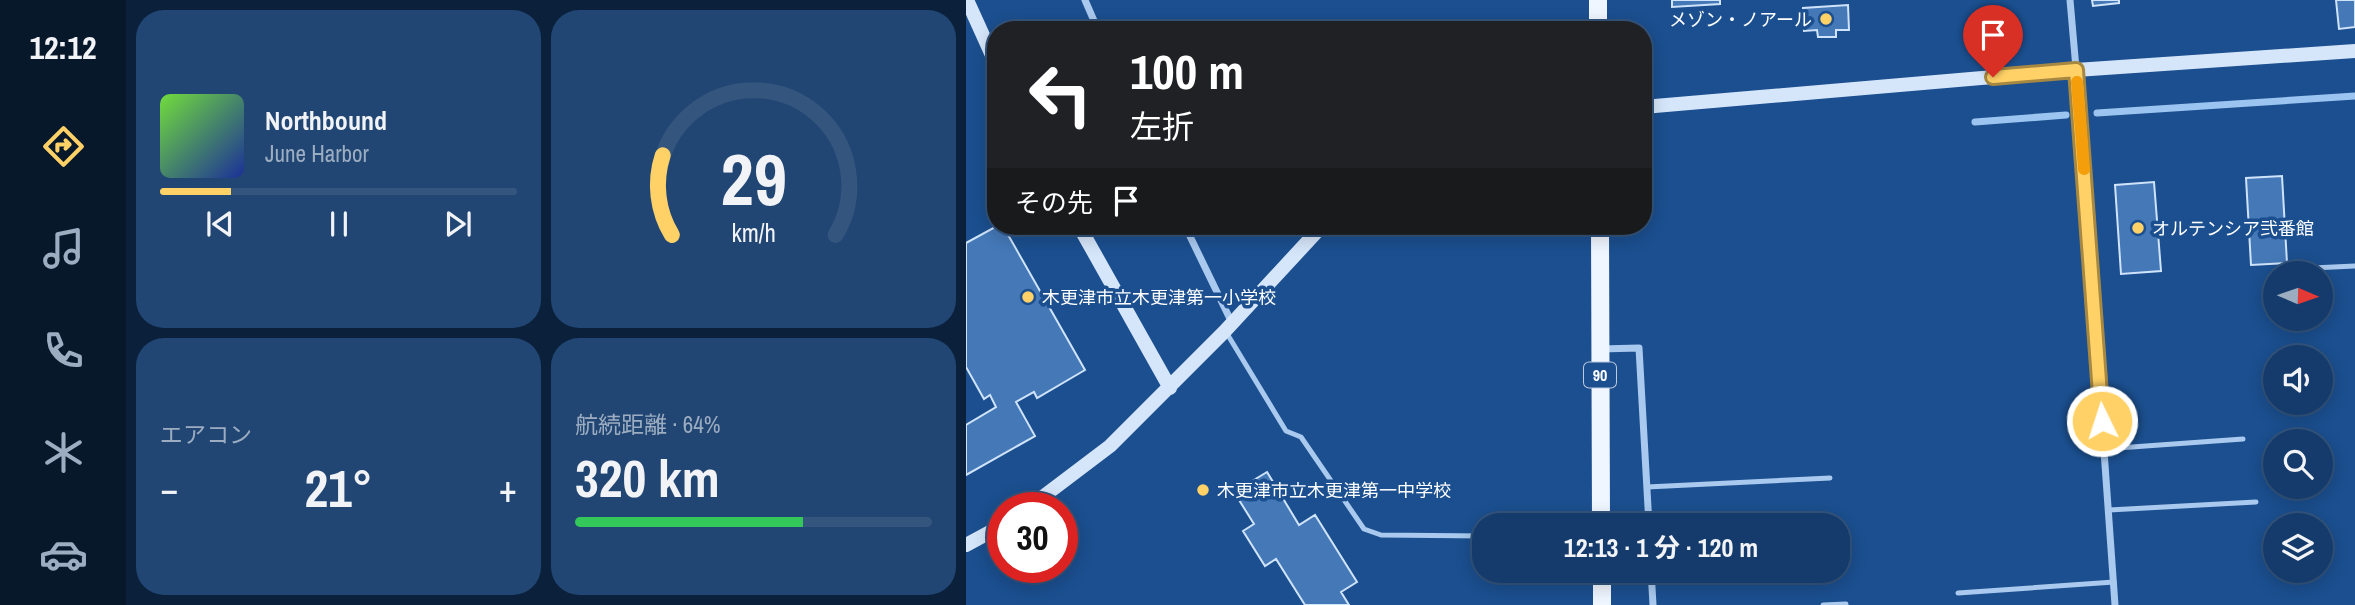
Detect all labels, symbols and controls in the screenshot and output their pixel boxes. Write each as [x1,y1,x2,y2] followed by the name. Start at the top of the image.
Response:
[1963,5,2023,77] pin
[1669,7,1812,32] place label: メゾン・ノアール
[1818,11,1834,27] marker: メゾン・ノアール
[1974,16,2012,54] icon: arrive
[29,26,97,69] text: 12:12
[1130,38,1244,104] text: 100 m
[1015,49,1106,140] icon: left
[265,103,387,138] text: Northbound
[1130,105,1194,148] text: 左折
[39,122,88,171] icon: directions
[720,130,787,228] text: 29
[265,138,369,169] text: June Harbor
[1107,182,1145,220] icon: arrive
[1015,185,1093,220] text: その先
[201,205,239,243] icon: previous
[320,205,358,243] icon: pause
[439,205,477,243] icon: next
[731,216,776,250] text: km/h
[2152,216,2314,241] place label: オルテンシア弐番館
[2130,220,2146,236] marker: オルテンシア弐番館
[39,224,88,273] icon: music
[2263,261,2333,331] north arrow
[2263,261,2333,583] map controls
[1042,285,1276,310] place label: 木更津市立木更津第一小学校
[1020,289,1036,305] marker: 木更津市立木更津第一小学校
[39,326,88,375] icon: phone
[2263,345,2333,415] button: sound
[1584,362,1616,388] road number: 90
[2065,384,2139,458] position arrow
[575,409,720,440] text: 航続距離 · 64%
[160,419,252,450] text: エアコン
[39,428,88,477] icon: climate
[2263,429,2333,499] button: search
[575,443,720,513] text: 320 km
[304,453,373,523] text: 21°
[160,463,178,514] text: −
[499,463,517,514] text: +
[1217,478,1451,503] place label: 木更津市立木更津第一中学校
[1195,482,1211,498] marker: 木更津市立木更津第一中学校
[987,492,1078,583] speed limit sign: 30
[2263,513,2333,583] button: layers
[39,530,88,579] icon: car
[1564,530,1758,565] text: 12:13 · 1 分 · 120 m

